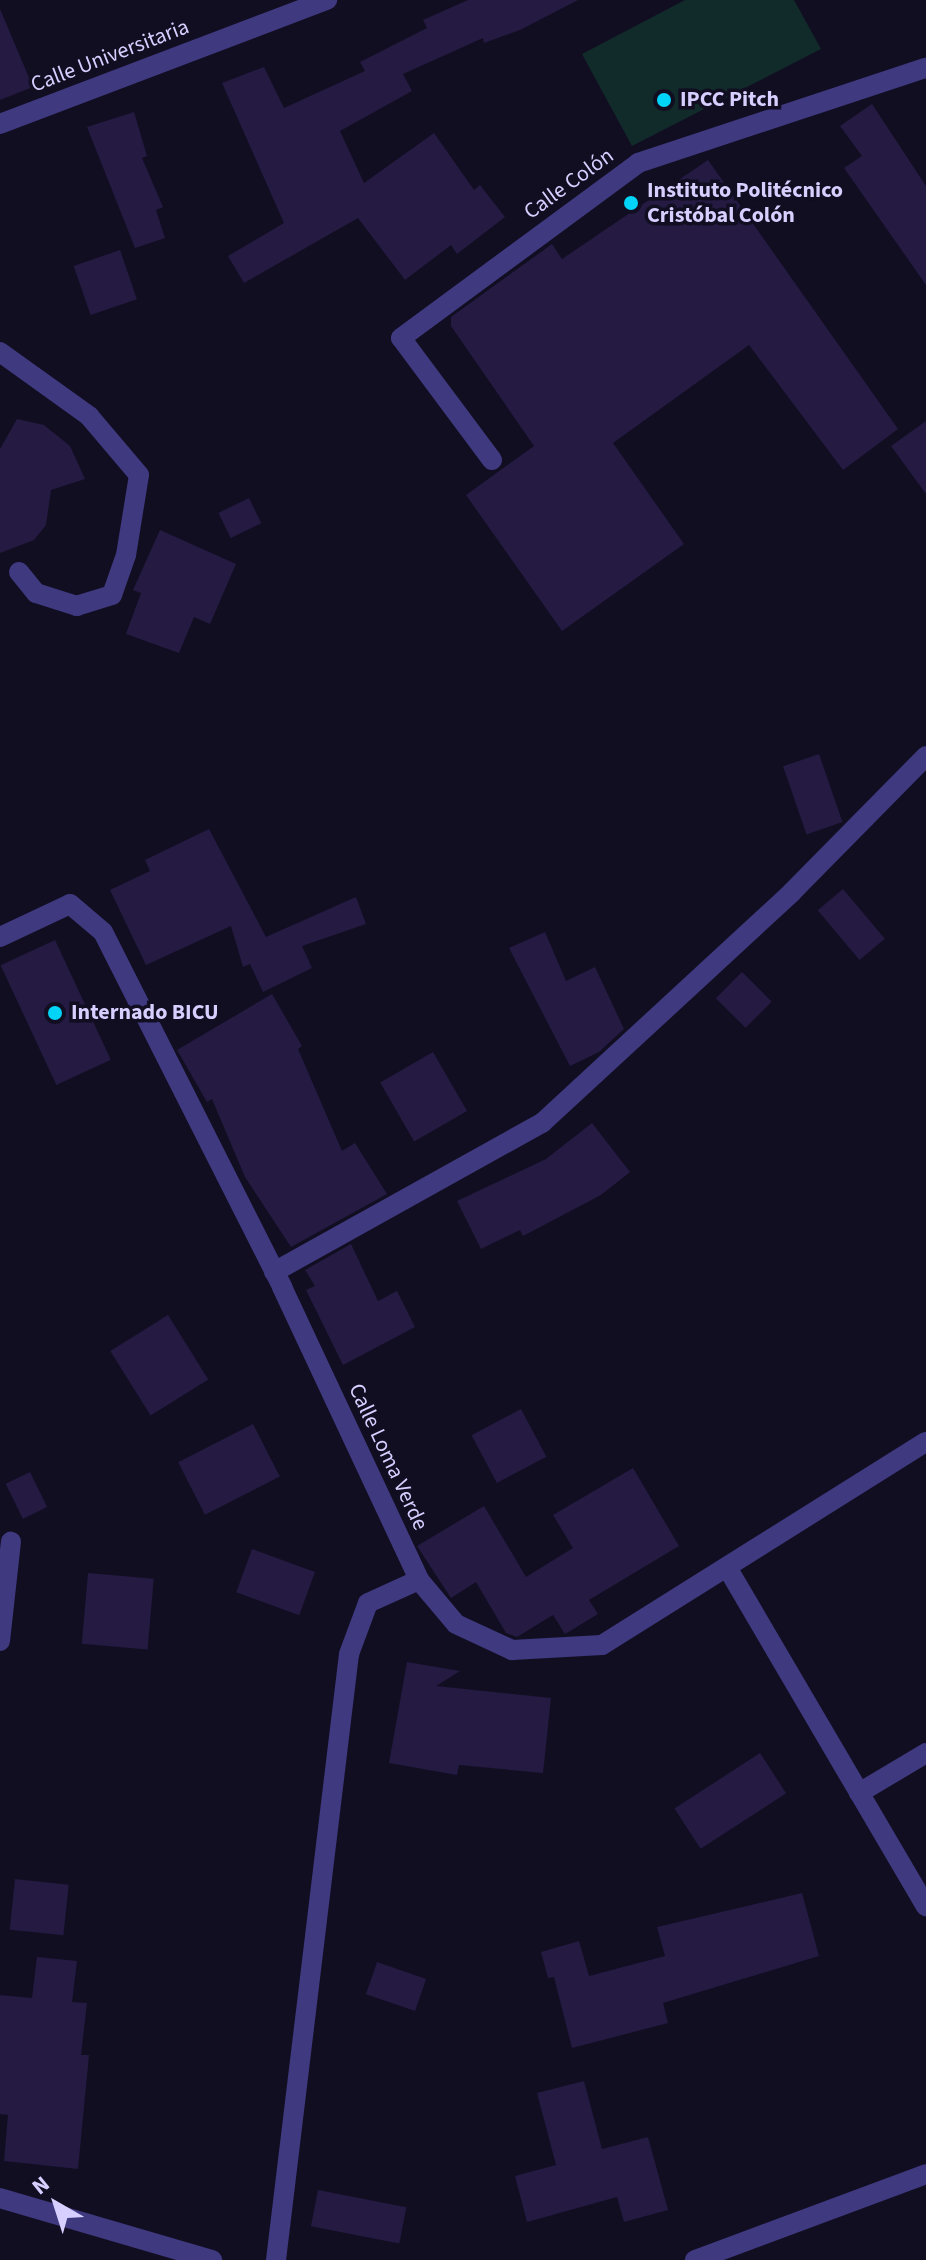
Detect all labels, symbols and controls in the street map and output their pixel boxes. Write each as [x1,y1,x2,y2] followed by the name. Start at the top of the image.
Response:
[27,14,193,98] street label: Calle Universitaria
[680,87,779,113] place label: IPCC Pitch
[655,91,673,109] marker: IPCC Pitch
[519,143,619,225] street label: Calle Colón
[647,177,843,228] place label: Instituto Politécnico Cristóbal Colón
[622,194,640,212] marker: Instituto Politécnico Cristóbal Colón
[71,1000,219,1026] place label: Internado BICU
[46,1004,64,1022] marker: Internado BICU
[342,1380,434,1534] street label: Calle Loma Verde
[16,2164,96,2244] north arrow
[25,2168,57,2202] text: N

